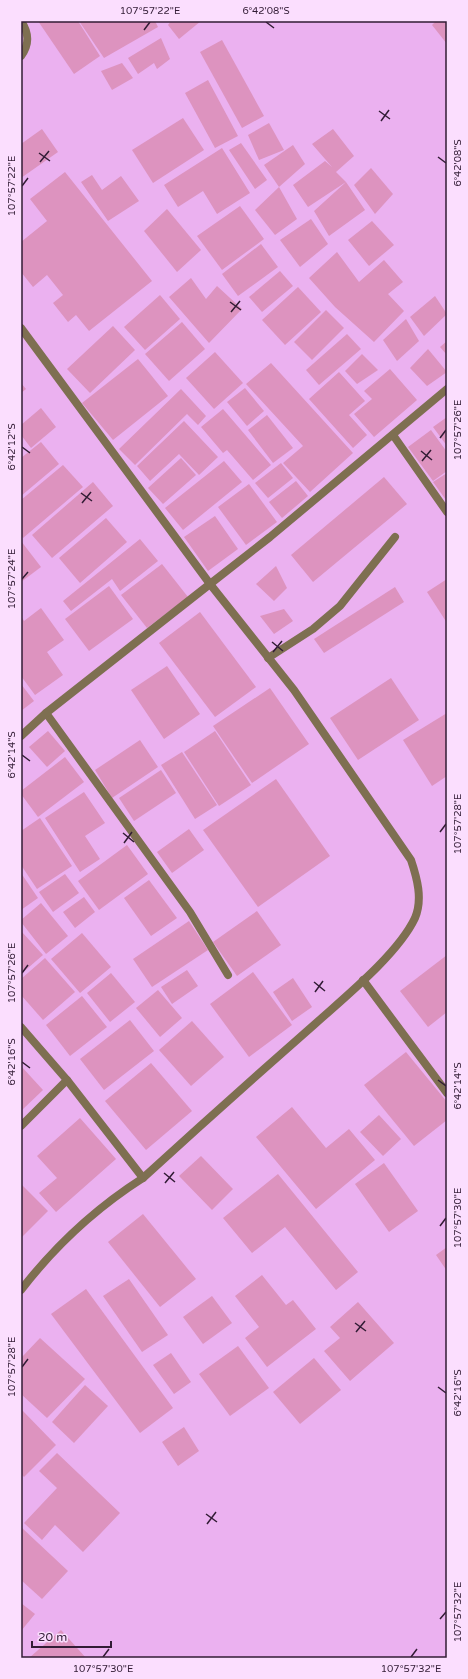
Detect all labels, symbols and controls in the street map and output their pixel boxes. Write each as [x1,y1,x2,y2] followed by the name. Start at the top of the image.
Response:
[120,5,180,17] text: 107°57'22"E
[242,5,290,17] text: 6°42'08"S
[452,139,464,187] text: 6°42'08"S
[6,156,18,216] text: 107°57'22"E
[452,400,464,460] text: 107°57'26"E
[6,423,18,471] text: 6°42'12"S
[6,549,18,609] text: 107°57'24"E
[6,731,18,779] text: 6°42'14"S
[452,794,464,854] text: 107°57'28"E
[6,943,18,1003] text: 107°57'26"E
[6,1038,18,1086] text: 6°42'16"S
[452,1062,464,1110] text: 6°42'14"S
[452,1188,464,1248] text: 107°57'30"E
[6,1337,18,1397] text: 107°57'28"E
[452,1369,464,1417] text: 6°42'16"S
[452,1582,464,1642] text: 107°57'32"E
[32,1623,111,1649] scale bar
[38,1630,67,1644] text: 20 m
[73,1663,133,1675] text: 107°57'30"E
[381,1663,441,1675] text: 107°57'32"E

